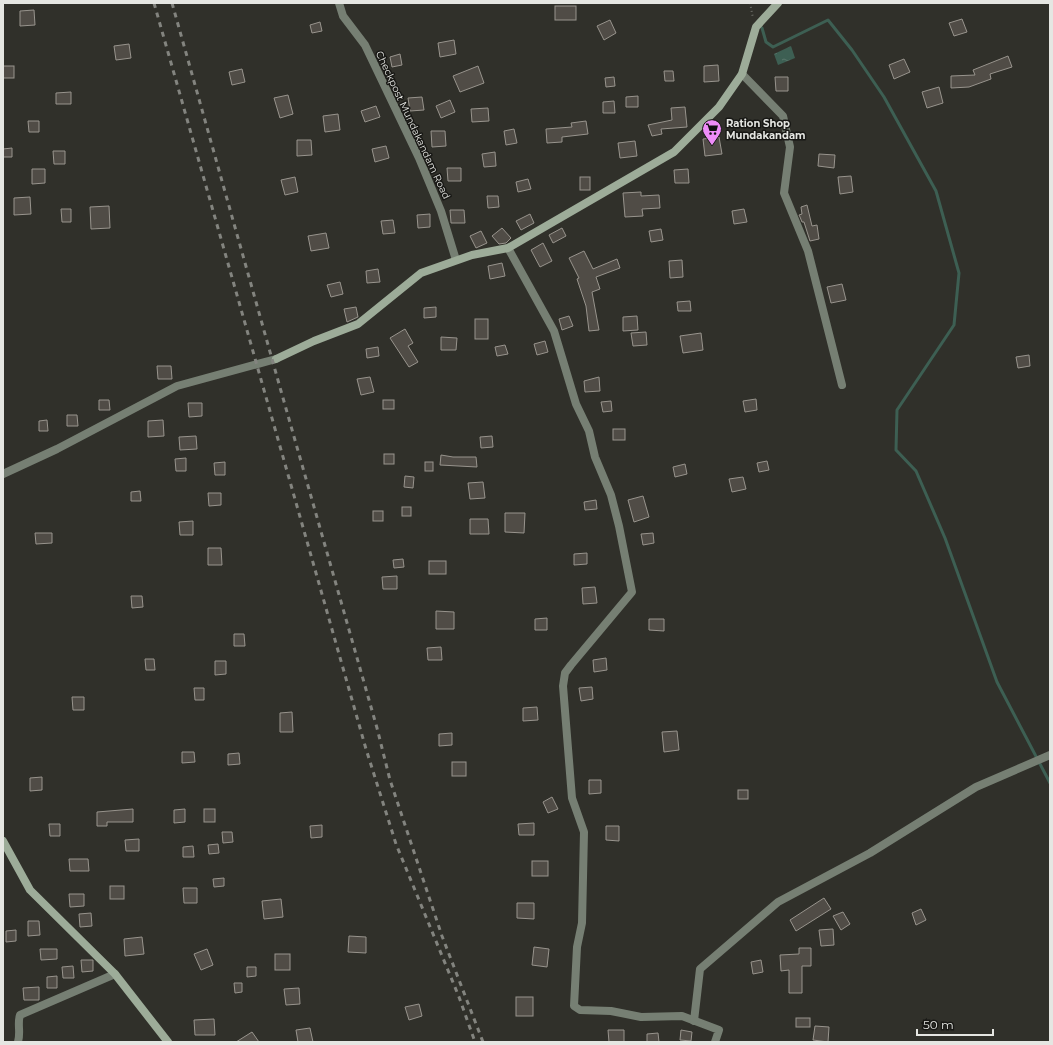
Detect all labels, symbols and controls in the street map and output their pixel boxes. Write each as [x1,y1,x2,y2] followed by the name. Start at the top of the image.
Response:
[373,49,453,201] street label: Checkpost Mundakandam Road
[726,117,806,142] place label: Ration Shop Mundakandam
[701,118,723,146] supermarket icon: Ration Shop Mundakandam
[917,1011,993,1037] scale bar
[923,1017,954,1032] text: 50 m

